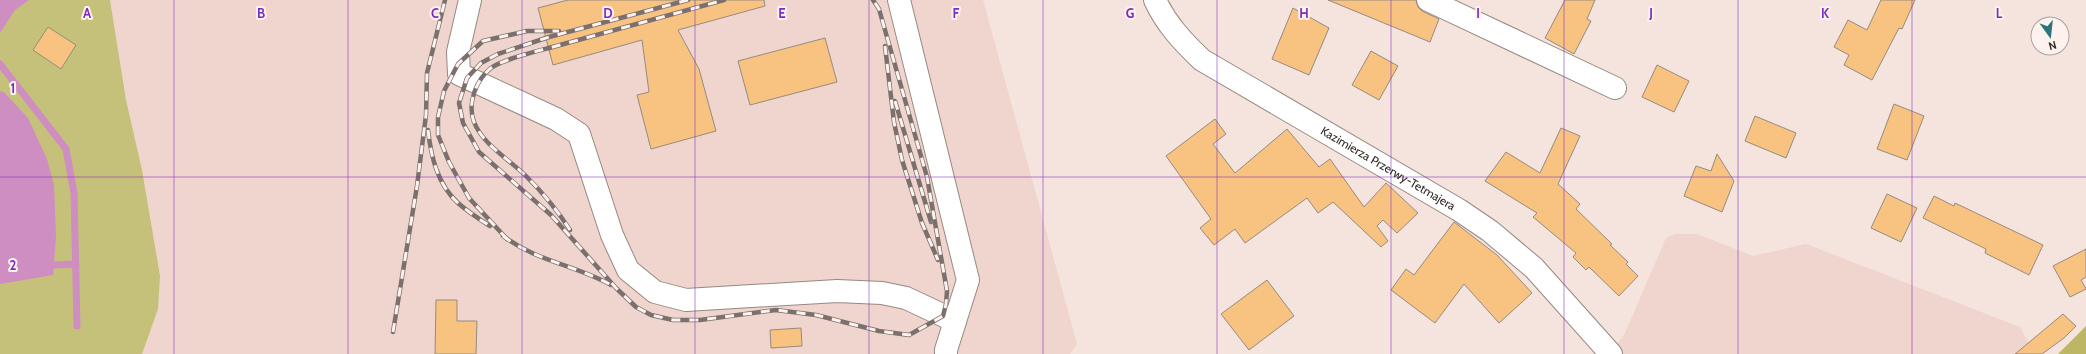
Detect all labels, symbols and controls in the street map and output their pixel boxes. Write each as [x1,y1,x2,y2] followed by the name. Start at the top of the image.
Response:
[83,5,92,21] text: A
[257,5,265,21] text: B
[431,5,439,21] text: C
[603,5,613,21] text: D
[778,5,786,21] text: E
[953,5,960,21] text: F
[1126,5,1135,21] text: G
[1299,5,1309,21] text: H
[1476,5,1480,21] text: I
[1648,5,1653,21] text: J
[1821,5,1830,21] text: K
[1996,5,2003,21] text: L
[2030,16,2070,56] north arrow
[2047,38,2058,53] text: N
[11,80,15,96] text: 1
[1318,123,1458,213] street label: Kazimierza Przerwy-Tetmajera
[10,257,17,273] text: 2

